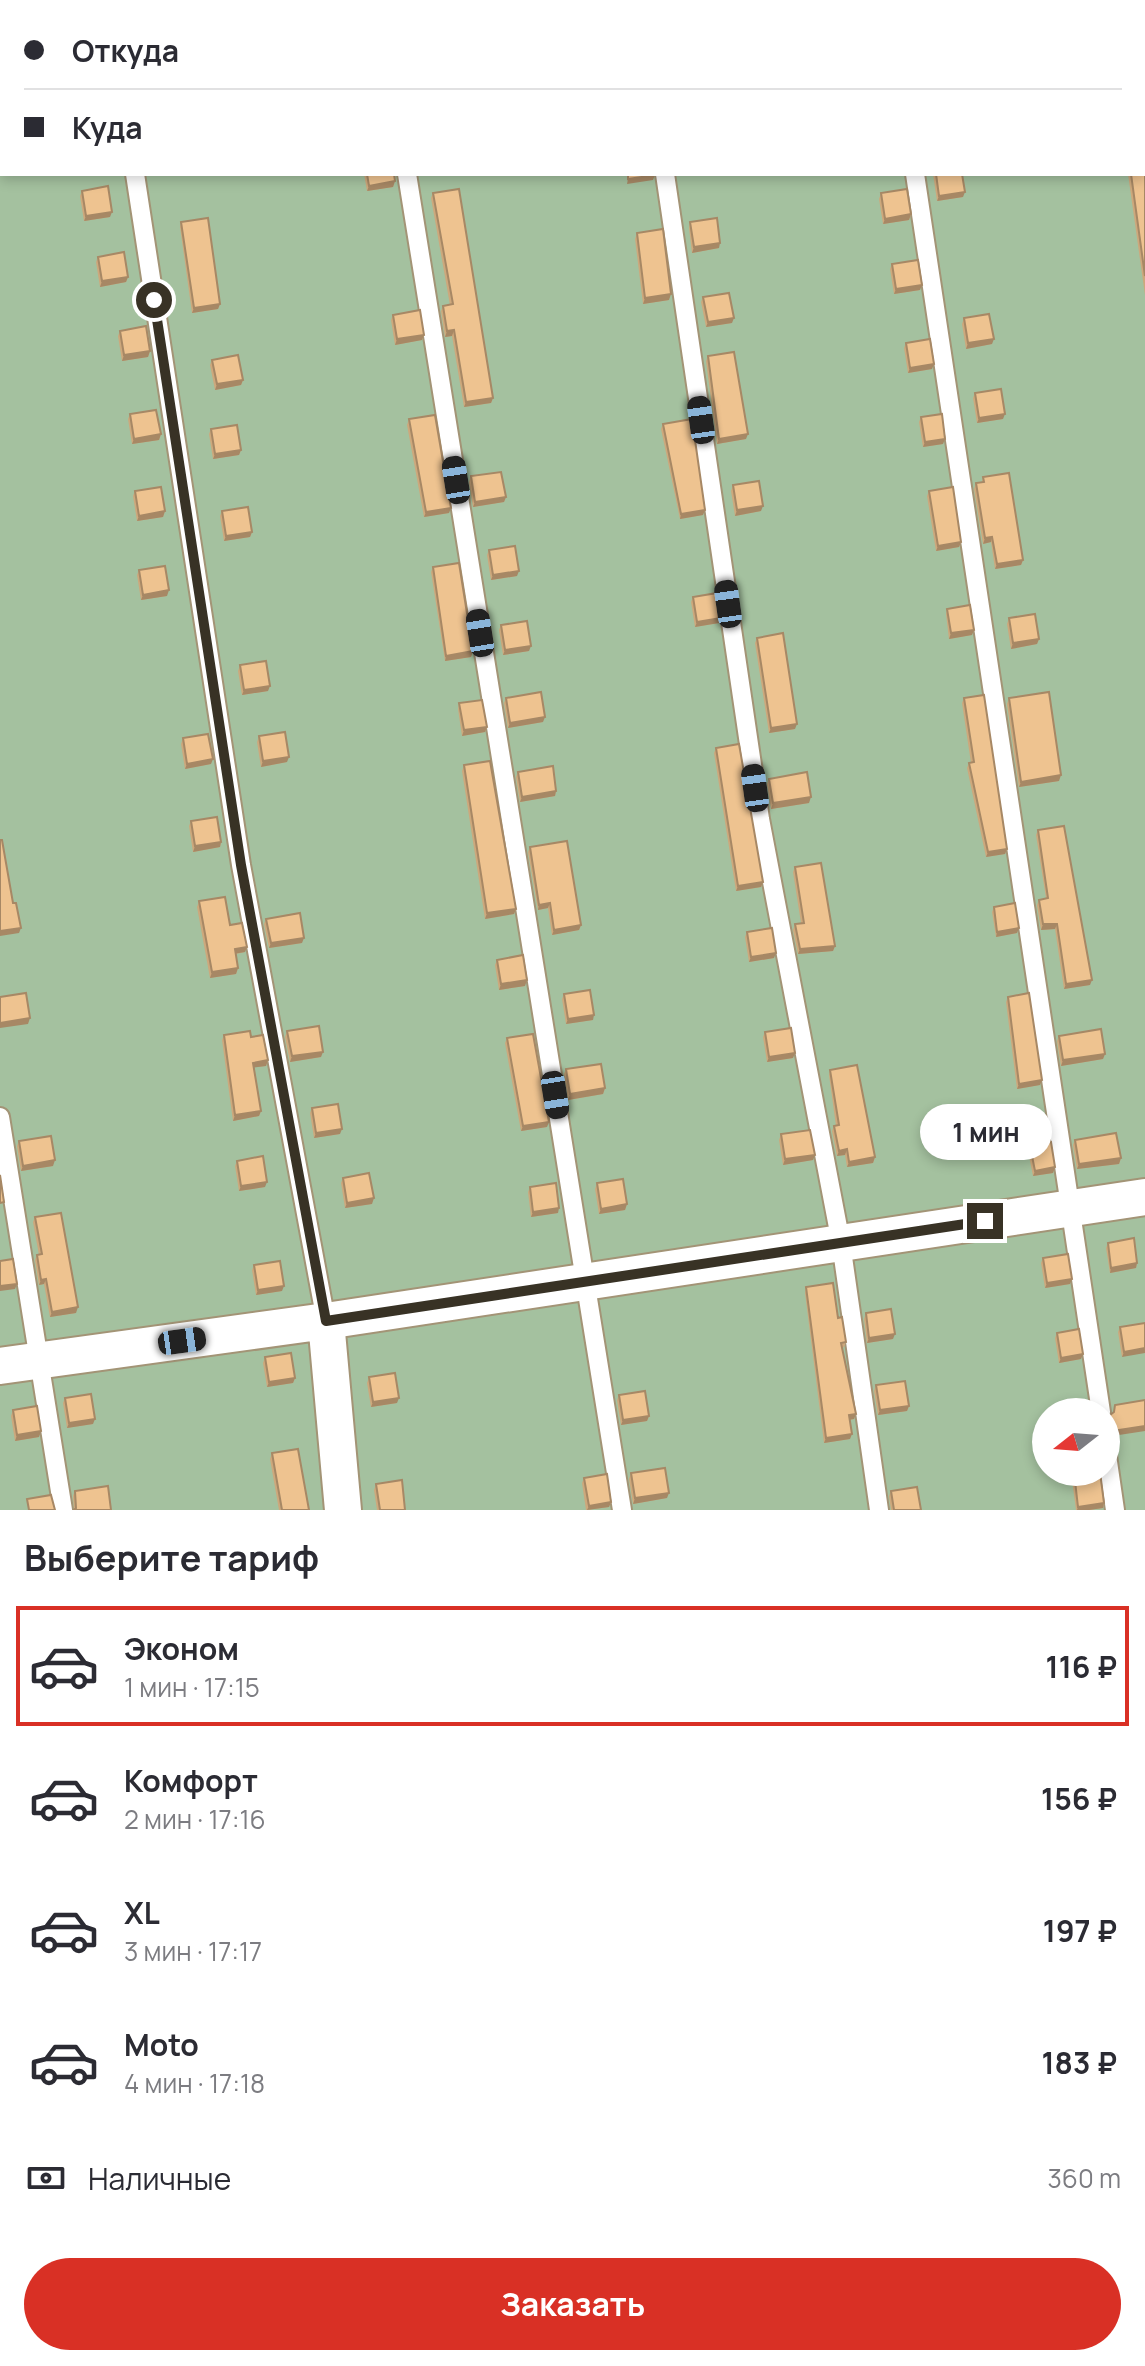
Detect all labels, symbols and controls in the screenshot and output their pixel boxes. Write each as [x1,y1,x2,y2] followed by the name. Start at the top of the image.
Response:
[72,30,179,71] text: Откуда
[72,107,143,148] text: Куда
[136,282,172,318] route start
[686,395,716,445] car
[440,454,472,506] car
[713,579,743,629] car
[464,607,496,659] car
[740,763,770,813] car
[539,1069,571,1121] car
[919,1105,1051,1161] callout: 1 мин
[952,1114,1020,1150] text: 1 мин
[967,1203,1003,1239] route end
[157,1326,207,1356] car
[1032,1398,1120,1486] north arrow
[1032,1398,1120,1486] map controls
[24,1533,319,1582] text: Выберите тариф
[124,1628,239,1669] text: Эконом
[28,1630,100,1702] icon: car
[1046,1646,1117,1687] text: 116 ₽
[124,1669,260,1705] text: 1 мин · 17:15
[124,1760,258,1801] text: Комфорт
[28,1762,100,1834] icon: car
[1041,1778,1117,1819] text: 156 ₽
[124,1801,266,1837] text: 2 мин · 17:16
[124,1892,160,1933] text: XL
[28,1894,100,1966] icon: car
[1043,1910,1117,1951] text: 197 ₽
[124,1933,262,1969] text: 3 мин · 17:17
[124,2024,199,2065] text: Moto
[28,2026,100,2098] icon: car
[1041,2042,1117,2083] text: 183 ₽
[124,2065,265,2101] text: 4 мин · 17:18
[24,2156,68,2200] icon: cash
[88,2158,231,2199] text: Наличные
[1047,2160,1121,2196] text: 360 m
[24,2258,1121,2350] button: Заказать

